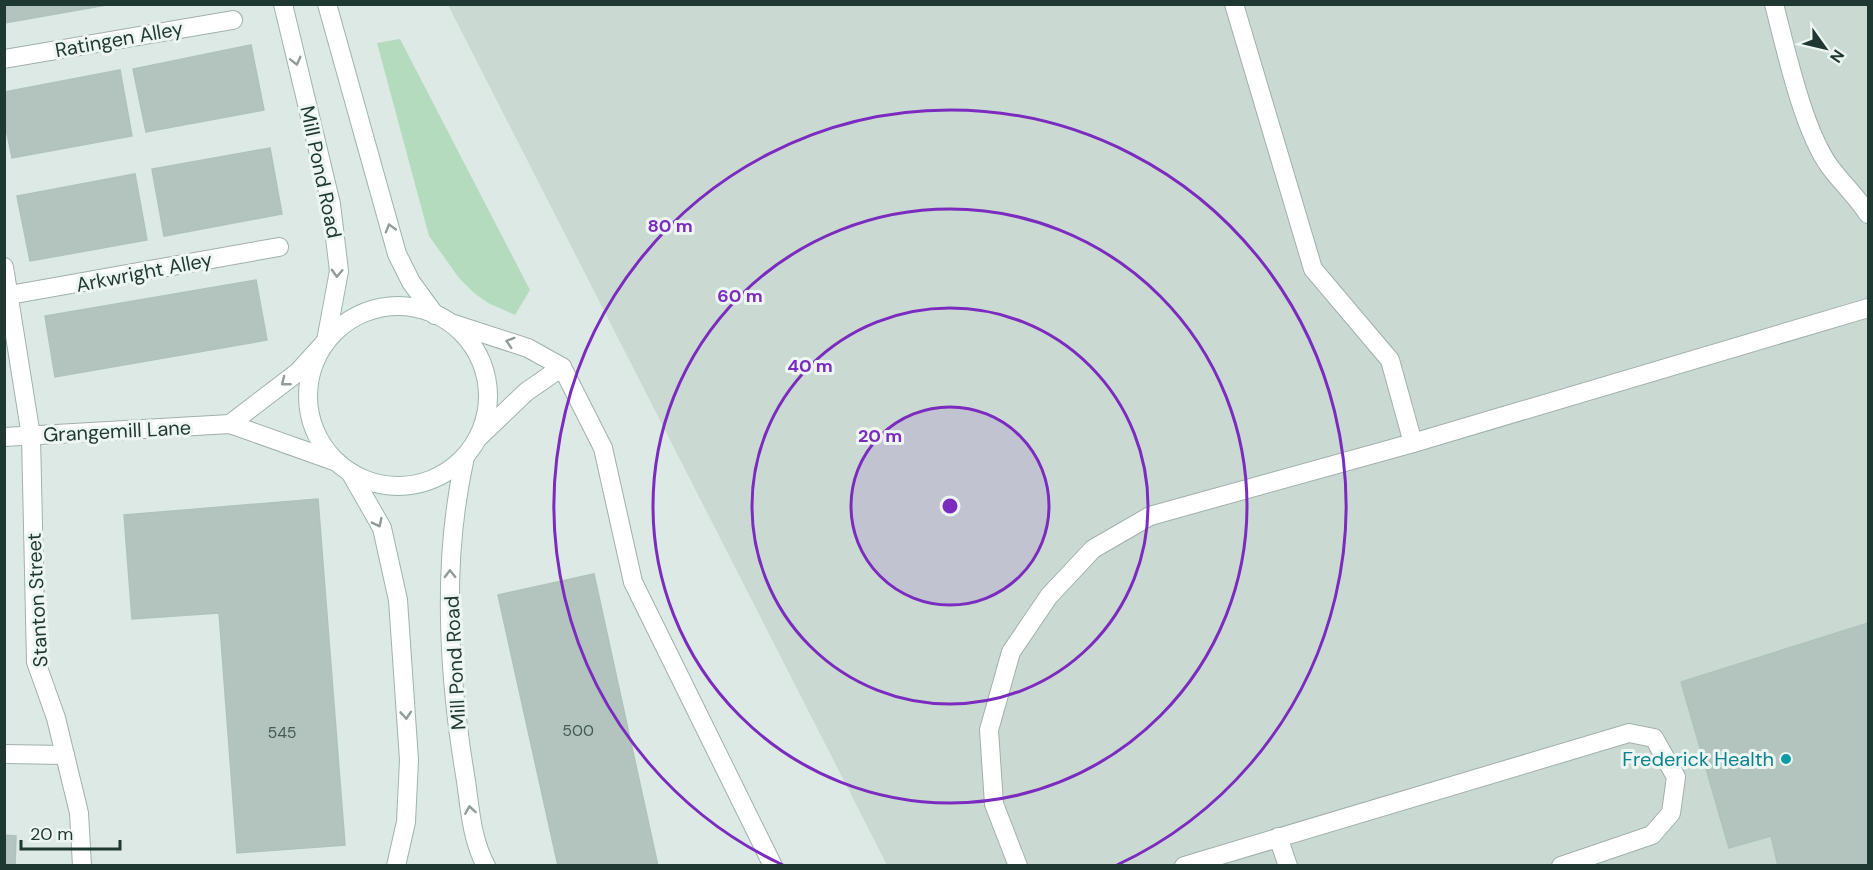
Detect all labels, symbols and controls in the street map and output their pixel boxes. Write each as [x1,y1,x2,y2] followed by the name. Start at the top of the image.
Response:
[53,15,185,63] street label: Ratingen Alley
[1795,18,1855,78] north arrow
[1825,45,1849,67] text: N
[289,56,302,66] one-way arrow
[294,103,348,241] street label: Mill Pond Road
[647,214,693,238] text: 80 m
[385,223,397,234] one-way arrow
[74,246,214,298] street label: Arkwright Alley
[331,268,344,277] one-way arrow
[717,284,763,308] text: 60 m
[505,337,516,350] one-way arrow
[787,354,833,378] text: 40 m
[281,375,292,386] one-way arrow
[42,414,192,448] street label: Grangemill Lane
[858,424,902,448] text: 20 m
[940,496,960,516] centre of rings
[371,517,383,528] one-way arrow
[20,532,54,668] street label: Stanton Street
[444,570,456,579] one-way arrow
[438,595,472,731] street label: Mill Pond Road
[400,711,413,720] one-way arrow
[562,720,594,741] house number: 500
[267,722,297,743] house number: 545
[1622,746,1774,772] place label: Frederick Health
[1779,752,1793,766] marker: Frederick Health
[465,805,477,814] one-way arrow
[21,813,120,851] scale bar
[30,822,73,846] text: 20 m

